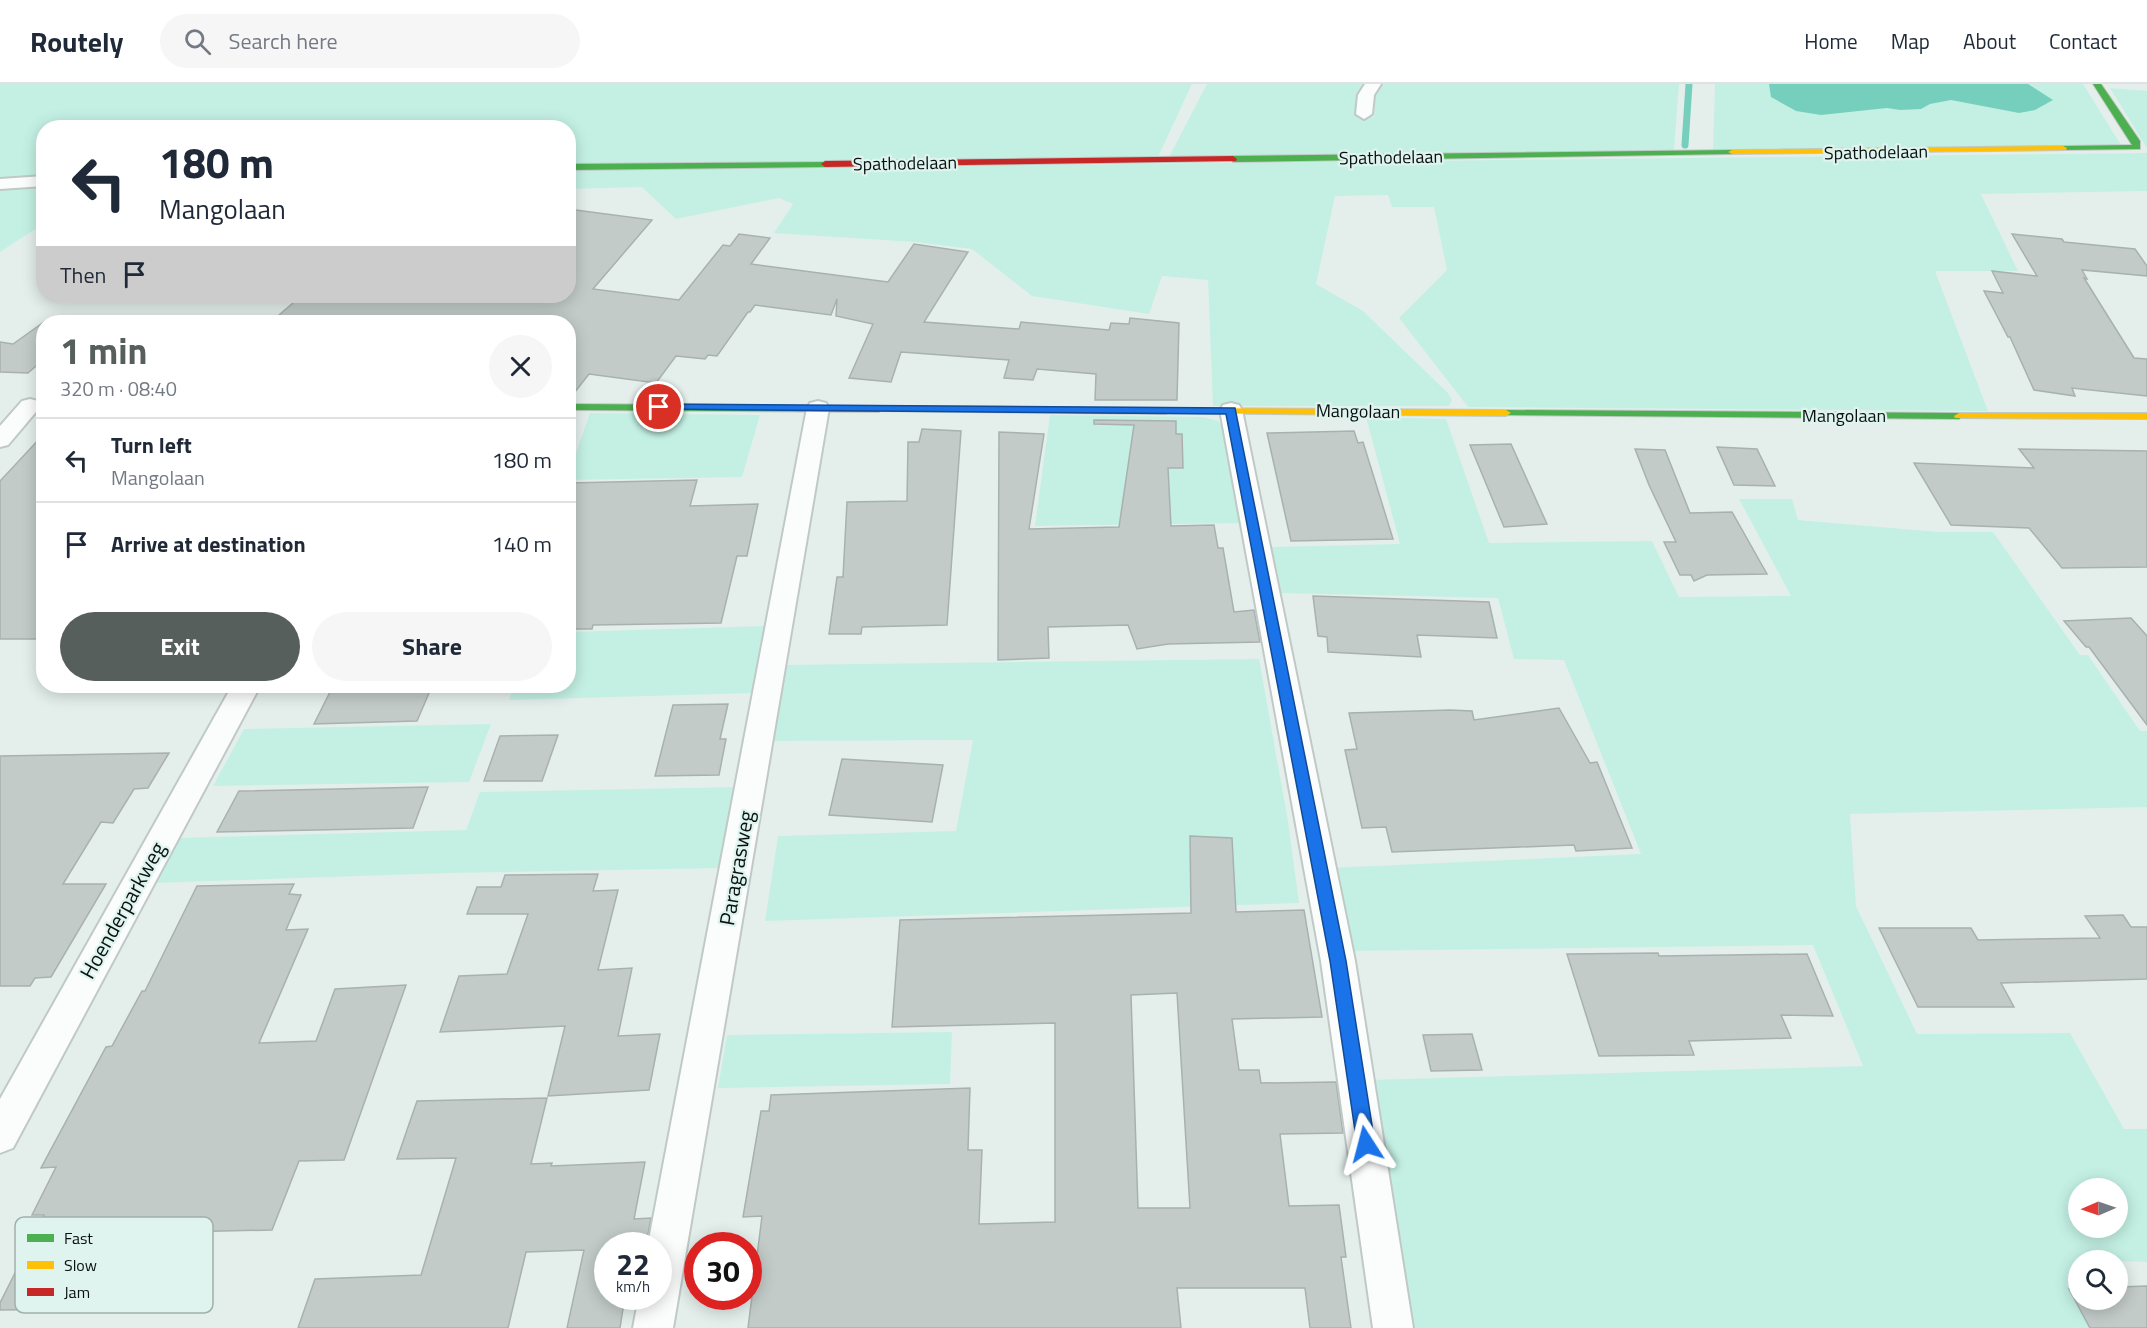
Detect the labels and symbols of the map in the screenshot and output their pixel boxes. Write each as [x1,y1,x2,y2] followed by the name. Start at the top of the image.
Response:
[1824,138,1928,166] street label: Spathodelaan
[1339,143,1443,171] street label: Spathodelaan
[853,149,957,177] street label: Spathodelaan
[633,381,684,432] pin
[1316,397,1400,425] street label: Mangolaan
[1802,402,1886,429] street label: Mangolaan
[710,808,762,928] street label: Paragrasweg
[71,835,173,984] street label: Hoenderparkweg
[1334,1112,1398,1176] position arrow
[2068,1178,2128,1238] north arrow
[15,1217,213,1313] legend
[64,1226,93,1250] text: Fast
[684,1232,762,1310] speed limit sign: 30
[64,1253,97,1277] text: Slow
[64,1280,90,1304] text: Jam

